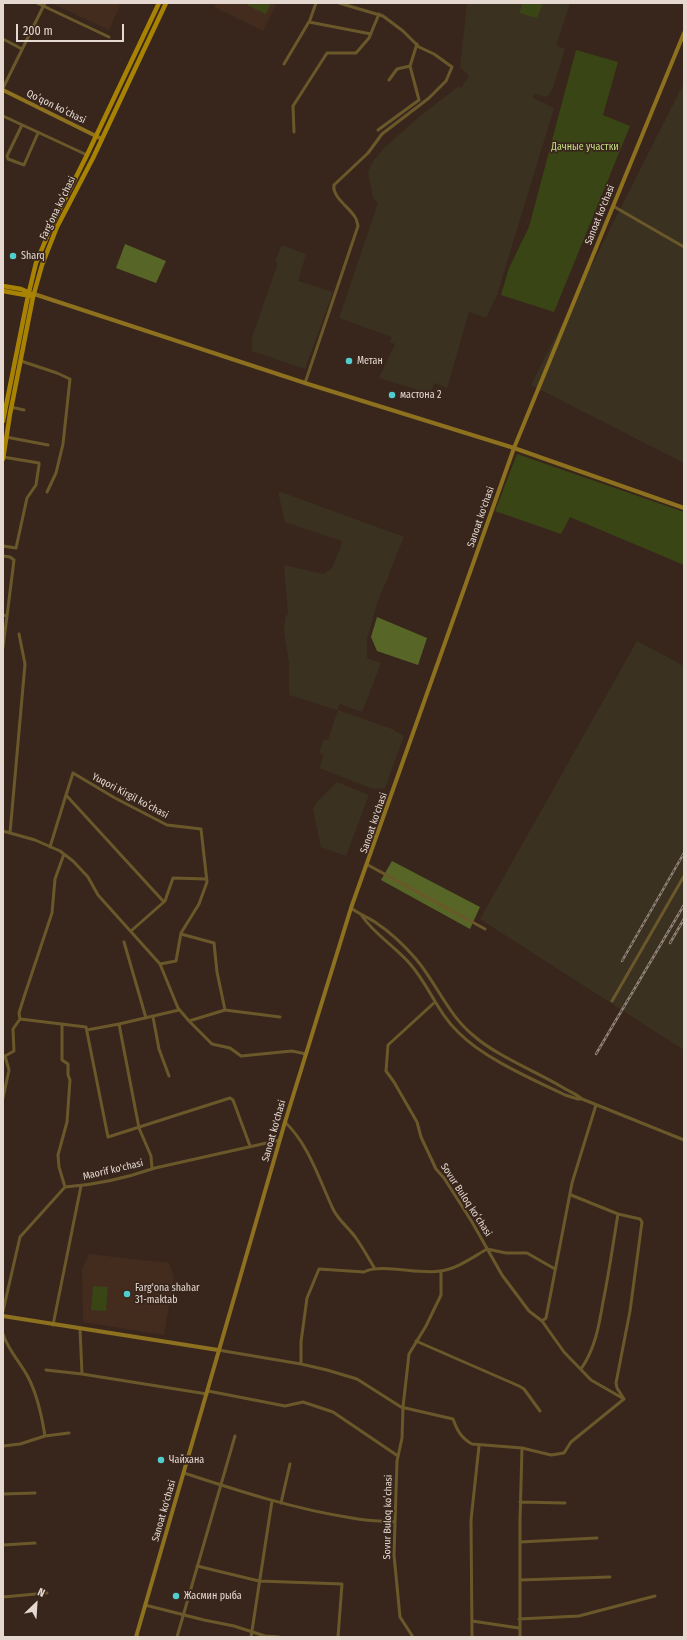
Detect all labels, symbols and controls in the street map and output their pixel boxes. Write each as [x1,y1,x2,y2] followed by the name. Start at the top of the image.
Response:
[18,16,126,42] scale bar
[23,24,53,38] text: 200 m
[24,87,88,127] street label: Qoʻqon koʻchasi
[551,141,619,153] park label: Дачные участки
[37,174,79,242] street label: Fargʻona koʻchasi
[583,183,617,247] street label: Sanoat ko'chasi
[21,250,45,262] place label: Sharq
[8,251,18,261] marker: Sharq
[357,355,383,367] place label: Метан
[344,356,354,366] marker: Метан
[400,389,441,401] place label: мастона 2
[387,390,397,400] marker: мастона 2
[465,485,497,549] street label: Sanoat ko'chasi
[90,771,170,821] street label: Yuqori Kirgil koʻchasi
[358,791,390,855] street label: Sanoat ko'chasi
[259,1099,289,1163] street label: Sanoat ko'chasi
[82,1157,144,1183] street label: Maorif ko'chasi
[438,1161,494,1239] street label: Sovur Buloq koʻchasi
[135,1282,200,1306] place label: Farg'ona shahar 31-maktab
[122,1289,132,1299] marker: Farg'ona shahar 31-maktab
[169,1454,204,1466] place label: Чайхана
[156,1455,166,1465] marker: Чайхана
[381,1475,395,1559] street label: Sovur Buloq koʻchasi
[149,1479,179,1543] street label: Sanoat ko'chasi
[16,1584,56,1624] north arrow
[36,1585,47,1600] text: N
[184,1590,242,1602] place label: Жасмин рыба
[171,1591,181,1601] marker: Жасмин рыба

